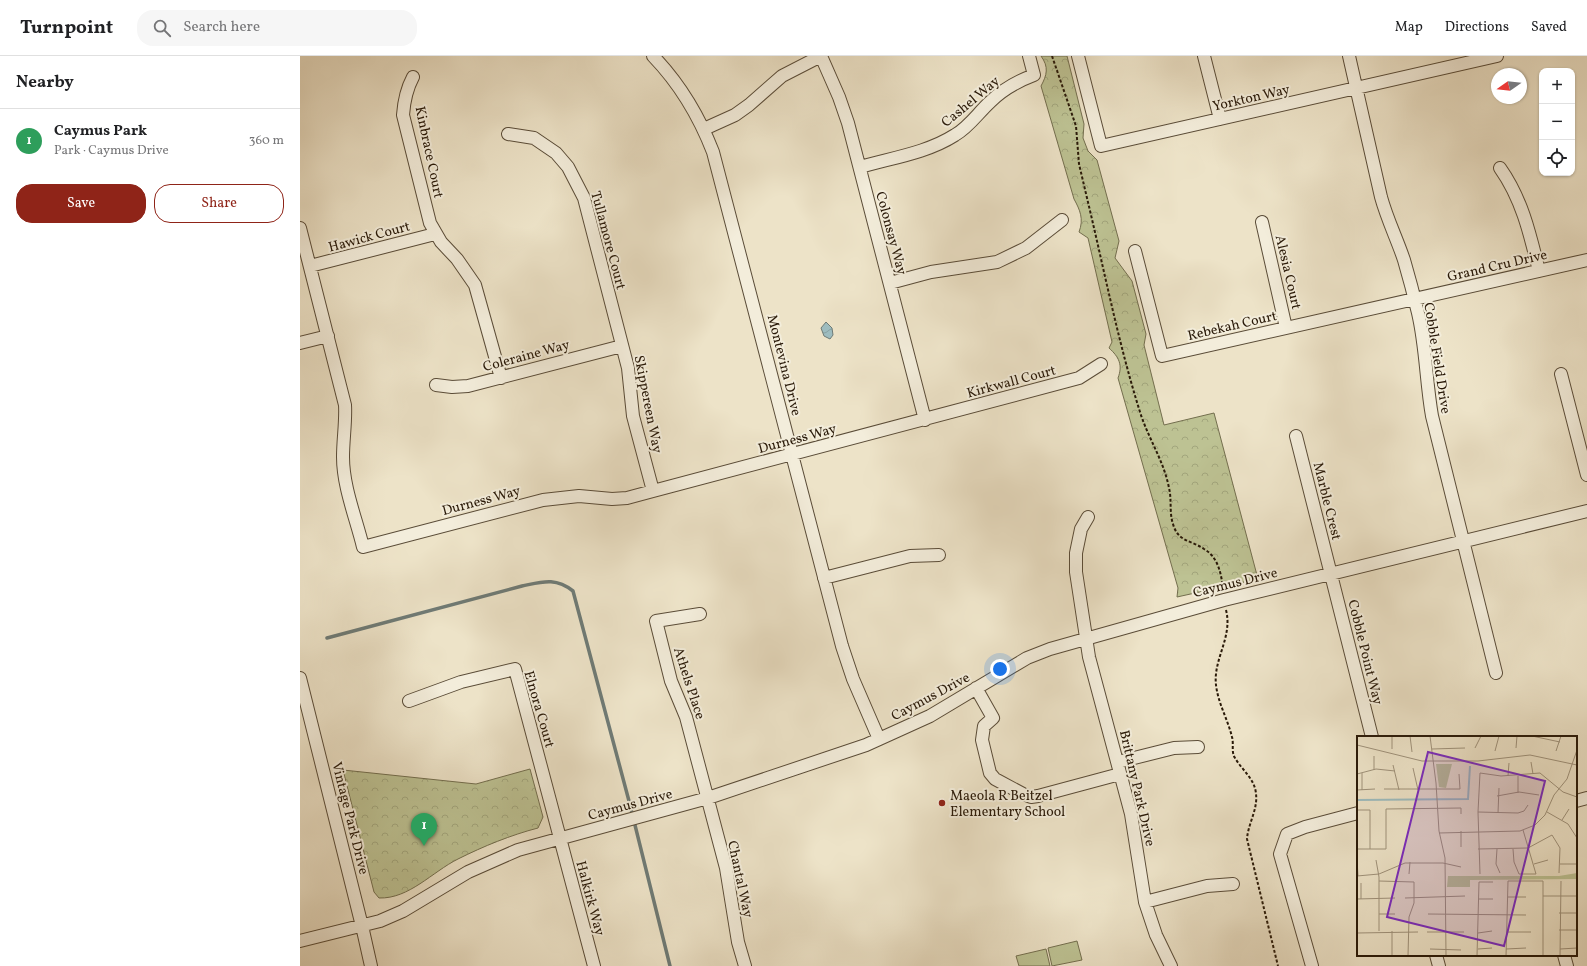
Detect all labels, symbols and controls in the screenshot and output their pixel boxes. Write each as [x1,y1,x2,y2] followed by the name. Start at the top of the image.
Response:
[137,10,417,46] search box
[20,15,113,41] text: Turnpoint
[151,17,173,39] icon: search
[183,17,260,38] text: Search here
[1395,18,1423,37] text: Map
[1445,18,1509,37] text: Directions
[1531,18,1567,37] text: Saved
[1491,68,1527,104] north arrow
[1539,68,1575,176] map controls
[1539,68,1575,104] button: +
[16,71,74,94] text: Nearby
[938,72,1005,132] street label: Cashel Way
[1211,80,1292,117] street label: Yorkton Way
[1539,104,1575,140] button: −
[410,105,448,200] street label: Kinbrace Court
[54,121,147,142] text: Caymus Park
[26,132,32,150] text: 1
[249,132,284,150] text: 360 m
[1539,140,1575,176] button: locate
[54,142,169,160] text: Park · Caymus Drive
[16,184,146,223] button: Save
[154,184,284,223] button: Share
[585,189,630,292] street label: Tullamore Court
[870,190,911,278] street label: Colonsay Way
[326,217,412,257] street label: Hawick Court
[1270,233,1305,312] street label: Alesia Court
[1445,246,1550,287] street label: Grand Cru Drive
[1418,301,1455,416] street label: Cobble Field Drive
[1186,307,1279,346] street label: Rebekah Court
[762,313,805,418] street label: Montevina Drive
[481,336,572,377] street label: Coleraine Way
[629,354,666,455] street label: Skippereen Way
[965,361,1058,403] street label: Kirkwall Court
[756,420,839,459] street label: Durness Way
[1308,460,1345,542] street label: Marble Crest
[440,482,523,521] street label: Durness Way
[1191,564,1280,603] street label: Caymus Drive
[1342,598,1387,707] street label: Cobble Point Way
[668,645,709,722] street label: Athels Place
[990,659,1010,679] your location
[888,668,974,726] street label: Caymus Drive
[518,669,559,750] street label: Elnora Court
[1114,728,1159,849] street label: Brittany Park Drive
[1357,736,1577,956] inset map
[326,760,373,877] street label: Vintage Park Drive
[586,785,675,826] street label: Caymus Drive
[950,787,1065,822] place label: Maeola R Beitzel Elementary School
[937,798,947,808] marker: Maeola R Beitzel Elementary School
[411,813,437,846] pin: 1
[722,839,757,920] street label: Chantal Way
[570,859,609,938] street label: Halkirk Way

